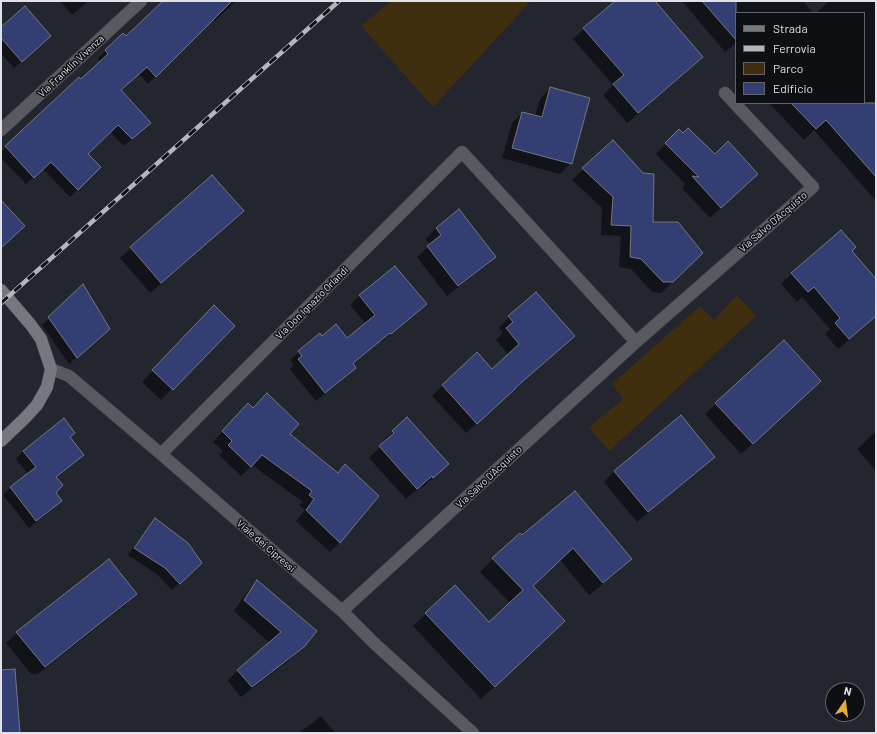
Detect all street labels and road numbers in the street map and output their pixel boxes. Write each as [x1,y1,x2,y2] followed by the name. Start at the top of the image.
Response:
[36,32,106,100] street label: Via Franklin Vivenza
[737,189,809,255] street label: Via Salvo D'Acquisto
[273,264,351,342] street label: Via Don Ignazio Orlandi
[453,443,525,511] street label: Via Salvo D'Acquisto
[234,517,298,575] street label: Viale dei Cipressi

